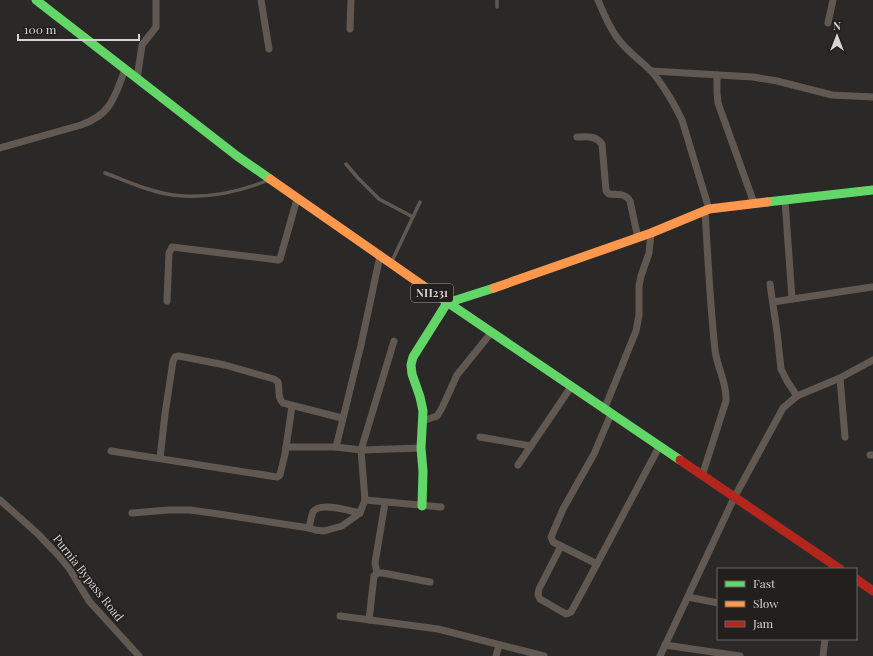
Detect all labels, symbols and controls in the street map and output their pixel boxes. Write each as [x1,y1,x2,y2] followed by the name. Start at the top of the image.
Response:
[18,16,139,42] scale bar
[817,16,857,56] north arrow
[833,18,841,33] text: N
[24,21,57,37] text: 100 m
[411,284,453,302] road number: NH231
[50,531,128,624] street label: Purnia Bypass Road
[717,568,857,640] legend
[753,575,776,591] text: Fast
[753,595,779,611] text: Slow
[752,615,774,631] text: Jam

